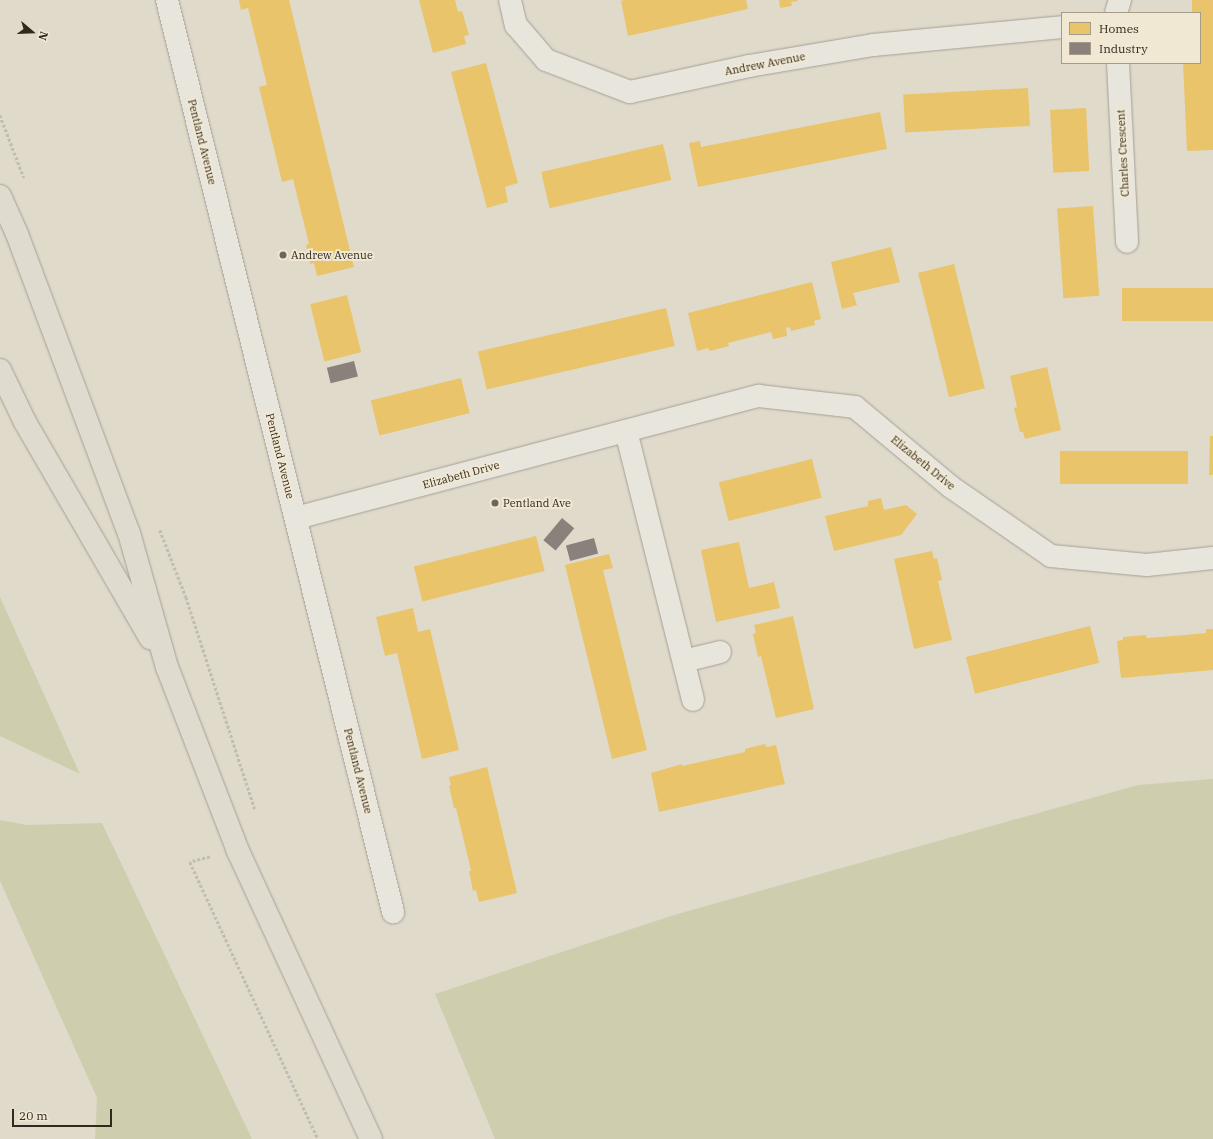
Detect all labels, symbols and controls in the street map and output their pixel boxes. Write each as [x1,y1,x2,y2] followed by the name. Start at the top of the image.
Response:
[12,12,52,52] north arrow
[1061,12,1201,64] legend
[1099,21,1139,36] text: Homes
[35,30,51,42] text: N
[1099,41,1148,56] text: Industry
[724,50,806,78] street label: Andrew Avenue
[185,98,219,186] street label: Pentland Avenue
[1114,109,1132,197] street label: Charles Crescent
[291,248,373,262] place label: Andrew Avenue
[278,250,288,260] marker: Andrew Avenue
[263,412,297,500] street label: Pentland Avenue
[888,433,958,493] street label: Elizabeth Drive
[421,458,501,492] street label: Elizabeth Drive
[503,496,571,510] place label: Pentland Ave
[490,498,500,508] marker: Pentland Ave
[341,727,375,815] street label: Pentland Avenue
[14,1101,114,1127] scale bar
[19,1108,48,1123] text: 20 m

